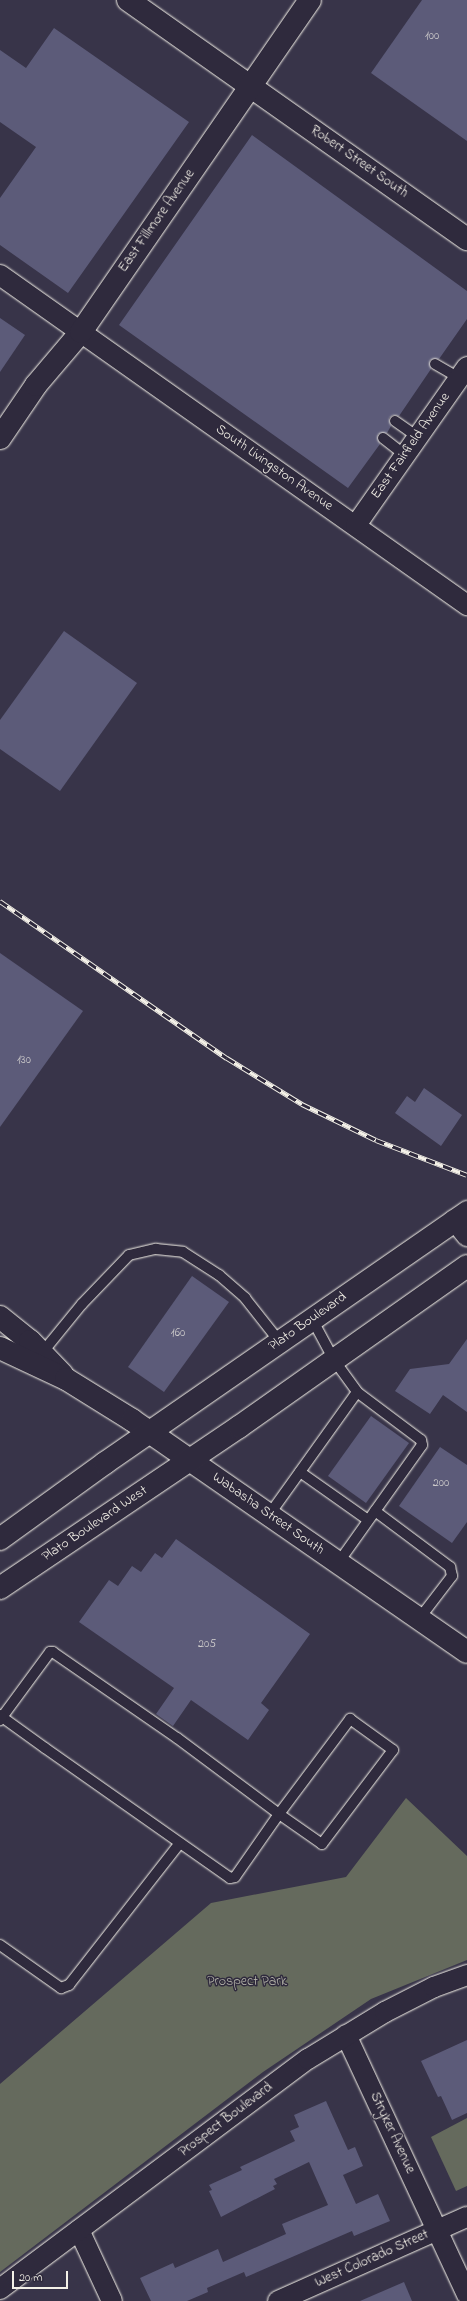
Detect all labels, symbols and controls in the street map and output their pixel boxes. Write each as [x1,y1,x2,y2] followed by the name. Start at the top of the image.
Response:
[425,30,439,44] house number: 100
[307,122,411,202] street label: Robert Street South
[115,166,199,276] street label: East Fillmore Avenue
[368,390,454,502] street label: East Fairfield Avenue
[212,421,336,515] street label: South Livingston Avenue
[17,1054,31,1068] house number: 130
[266,1289,350,1355] street label: Plato Boulevard
[171,1327,185,1341] house number: 160
[209,1469,327,1559] street label: Wabasha Street South
[433,1477,449,1491] house number: 200
[39,1482,151,1566] street label: Plato Boulevard West
[198,1638,216,1652] house number: 205
[207,1974,287,1990] park label: Prospect Park
[176,2079,276,2161] street label: Prospect Boulevard
[366,2090,418,2176] street label: Stryker Avenue
[313,2226,431,2292] street label: West Colorado Street
[14,2263,70,2289] scale bar
[19,2269,42,2287] text: 20 m

